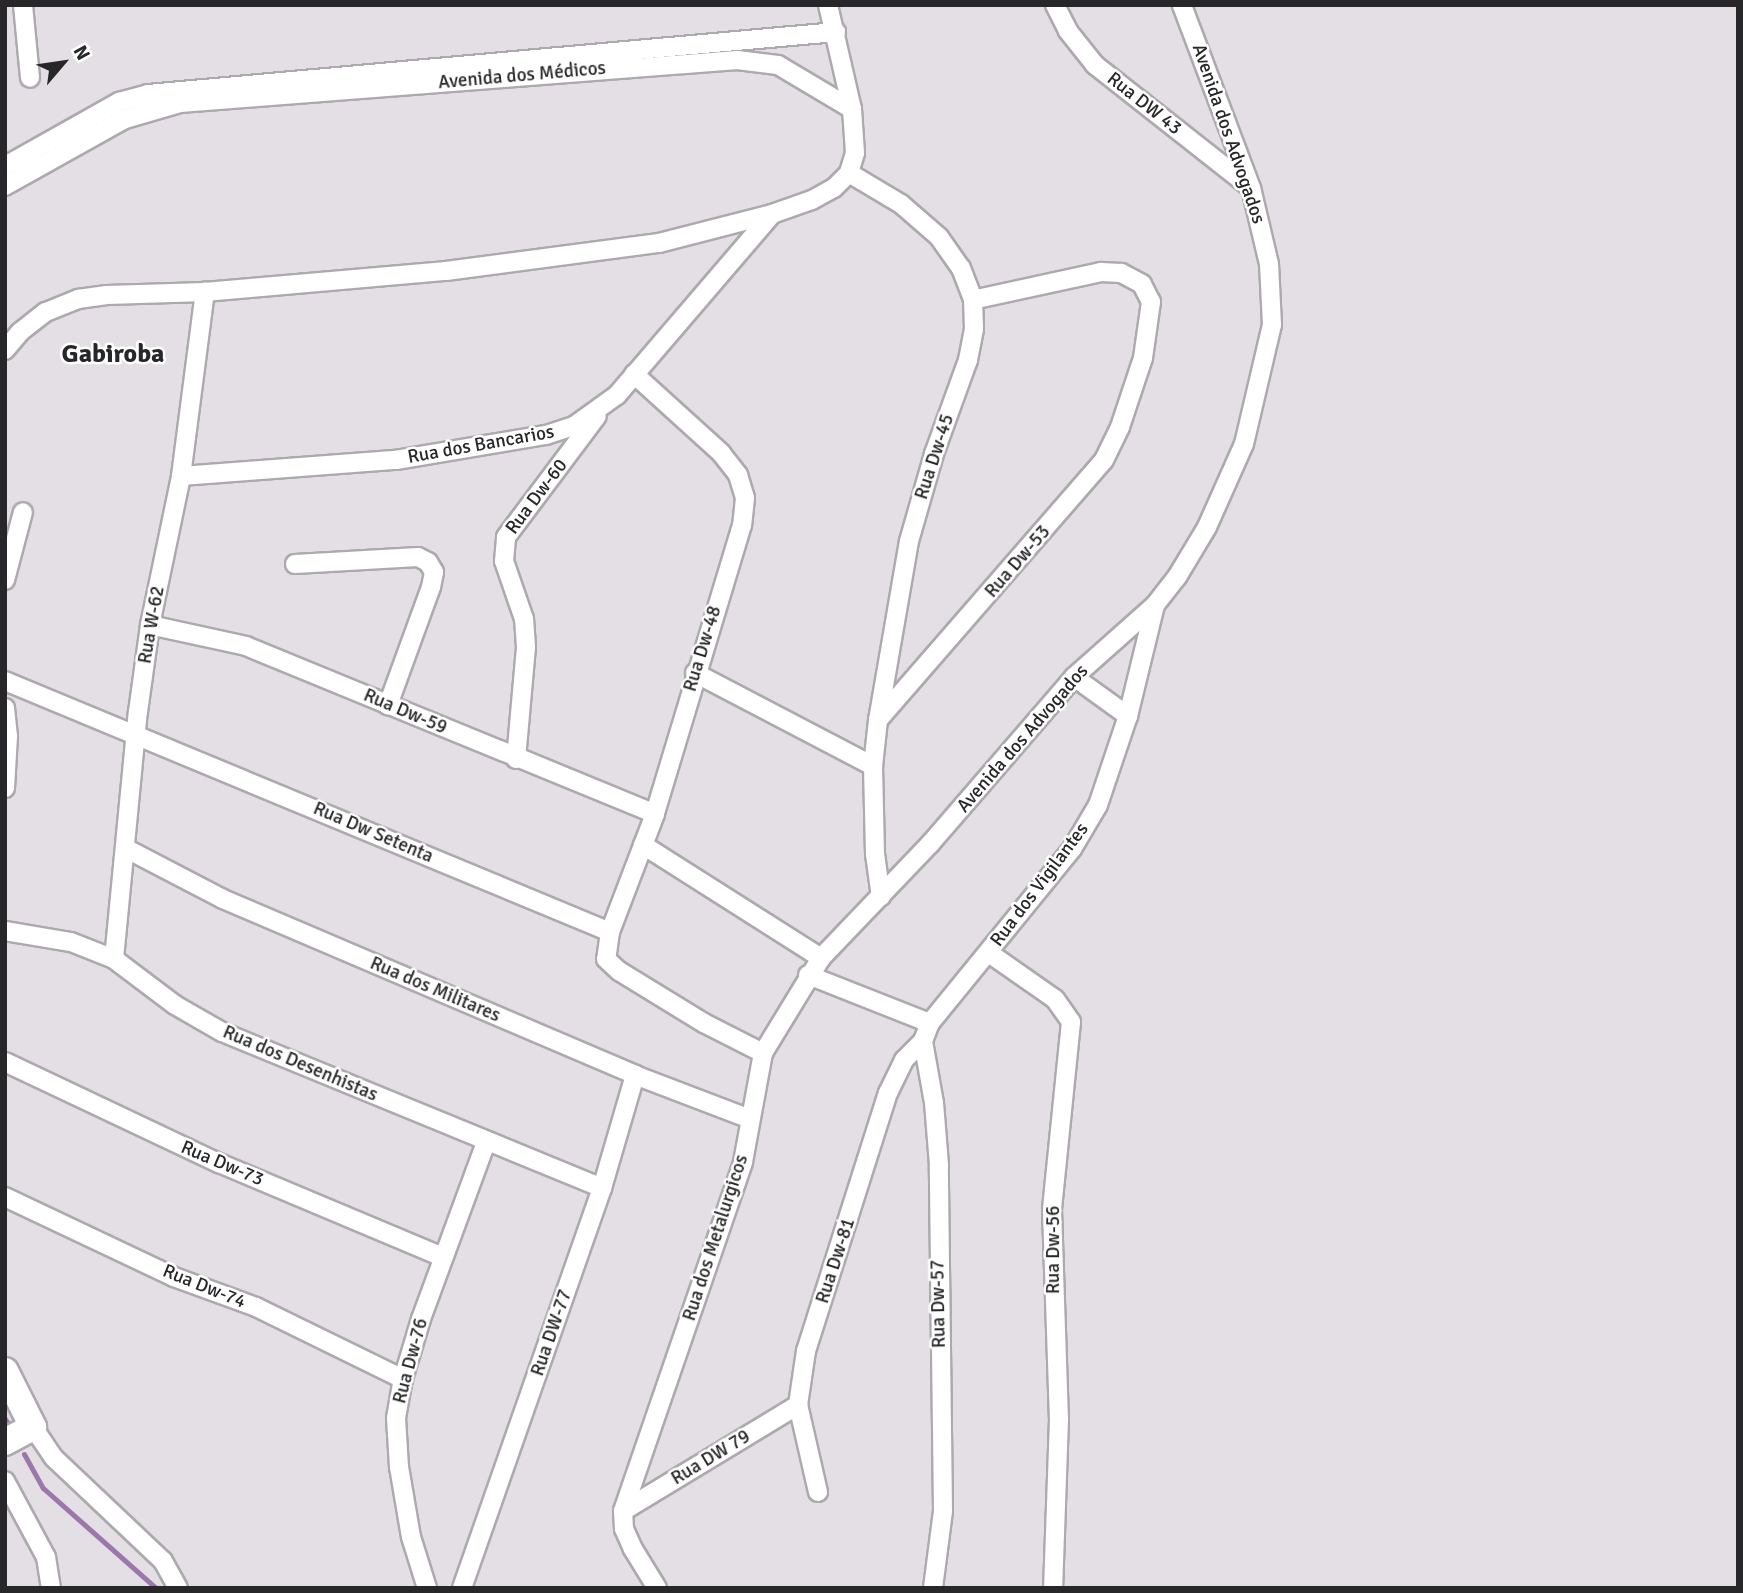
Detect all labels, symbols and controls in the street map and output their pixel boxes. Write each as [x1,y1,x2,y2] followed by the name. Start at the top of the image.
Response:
[28,28,98,98] north arrow
[68,41,95,64] text: N
[1186,41,1270,227] street label: Avenida dos Advogados
[437,57,607,95] street label: Avenida dos Médicos
[1102,68,1186,140] street label: Rua DW 43
[62,339,164,371] district label: Gabiroba
[910,411,960,503] street label: Rua Dw-45
[406,421,556,469] street label: Rua dos Bancarios
[501,455,573,539] street label: Rua Dw-60
[980,521,1056,603] street label: Rua Dw-53
[134,584,170,666] street label: Rua W-62
[679,603,727,695] street label: Rua Dw-48
[952,660,1094,818] street label: Avenida dos Advogados
[360,684,450,740] street label: Rua Dw-59
[310,797,436,869] street label: Rua Dw Setenta
[986,819,1094,951] street label: Rua dos Vigilantes
[366,952,504,1028] street label: Rua dos Militares
[219,1021,381,1107] street label: Rua dos Desenhistas
[177,1136,267,1192] street label: Rua Dw-73
[678,1152,754,1324] street label: Rua dos Metalurgicos
[1043,1206,1065,1294] street label: Rua Dw-56
[811,1215,861,1307] street label: Rua Dw-81
[159,1260,249,1314] street label: Rua Dw-74
[927,1260,951,1348] street label: Rua Dw-57
[527,1287,577,1379] street label: Rua DW-77
[389,1316,433,1406] street label: Rua Dw-76
[667,1425,755,1491] street label: Rua DW 79

